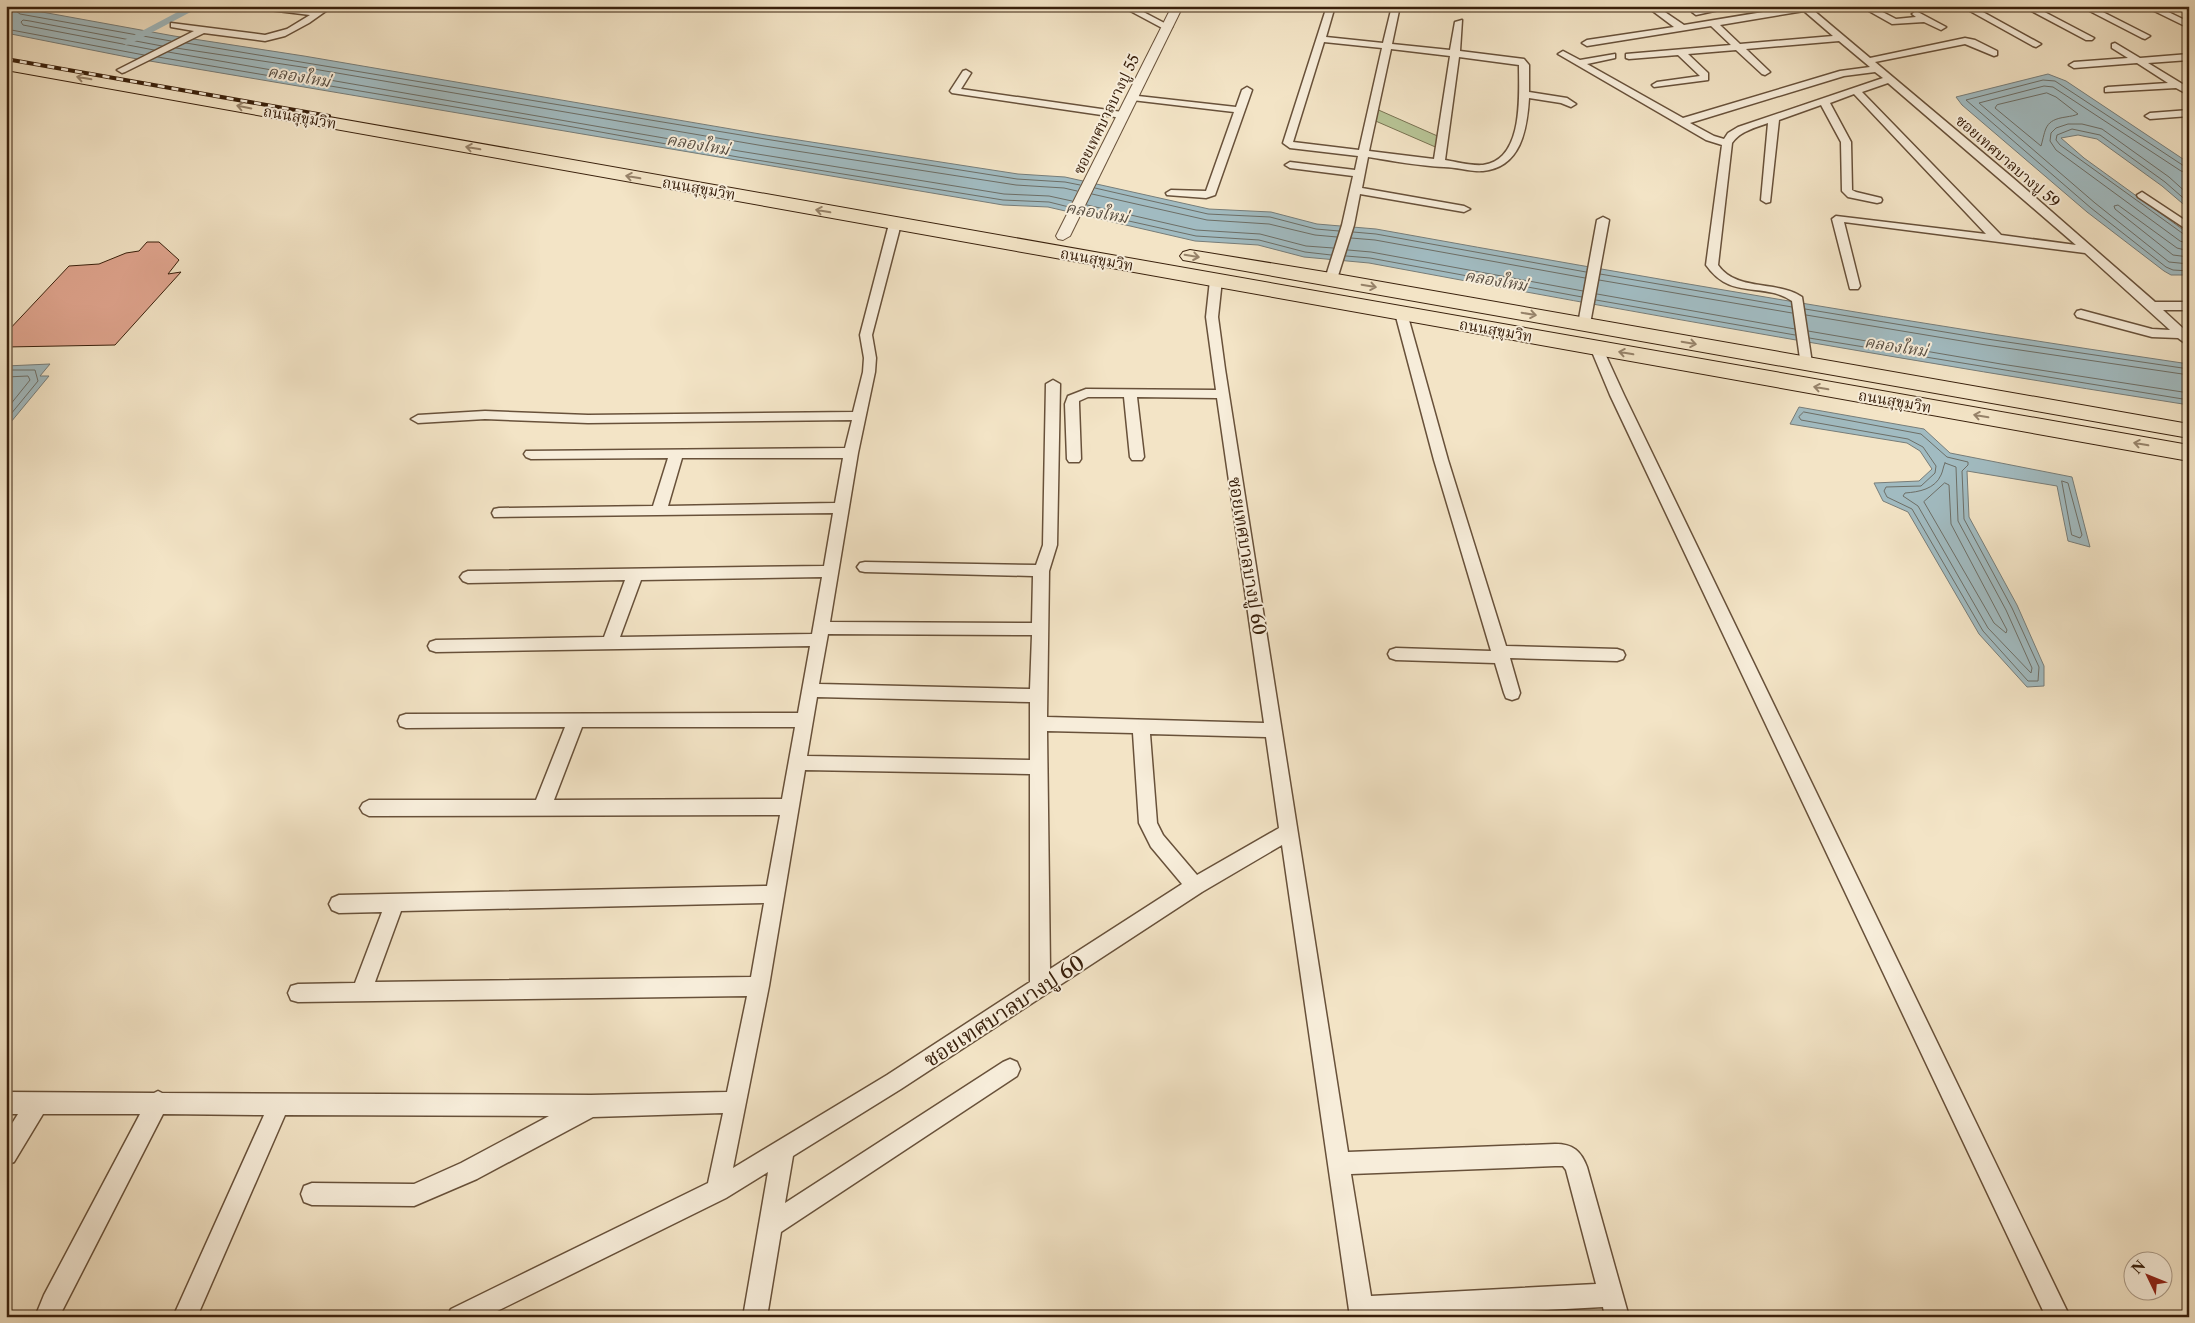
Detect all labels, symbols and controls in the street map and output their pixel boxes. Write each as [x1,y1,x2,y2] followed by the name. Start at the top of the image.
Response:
[1069,51,1144,178] street label: ซอยเทศบาลบางปู 55
[266,60,334,92] water label: คลองใหม่
[76,73,92,83] one-way arrow
[262,101,338,135] street label: ถนนสุขุมวิท
[236,102,252,112] one-way arrow
[1951,111,2064,212] street label: ซอยเทศบาลบางปู 59
[665,128,733,160] water label: คลองใหม่
[465,142,481,152] one-way arrow
[625,171,641,181] one-way arrow
[661,172,737,206] street label: ถนนสุขุมวิท
[1064,196,1132,228] water label: คลองใหม่
[816,205,832,215] one-way arrow
[1059,243,1135,277] street label: ถนนสุขุมวิท
[1183,252,1199,262] one-way arrow
[1463,264,1531,296] water label: คลองใหม่
[1361,281,1377,291] one-way arrow
[1521,310,1537,320] one-way arrow
[1458,314,1534,348] street label: ถนนสุขุมวิท
[1863,330,1931,361] water label: คลองใหม่
[1681,338,1697,348] one-way arrow
[1619,347,1635,357] one-way arrow
[1813,382,1829,392] one-way arrow
[1857,385,1933,419] street label: ถนนสุขุมวิท
[1973,410,1989,420] one-way arrow
[2133,439,2149,449] one-way arrow
[1224,475,1270,637] street label: ซอยเทศบาลบางปู 60
[919,950,1090,1073] street label: ซอยเทศบาลบางปู 60
[2122,1250,2172,1300] north arrow
[2128,1257,2149,1278] text: N

